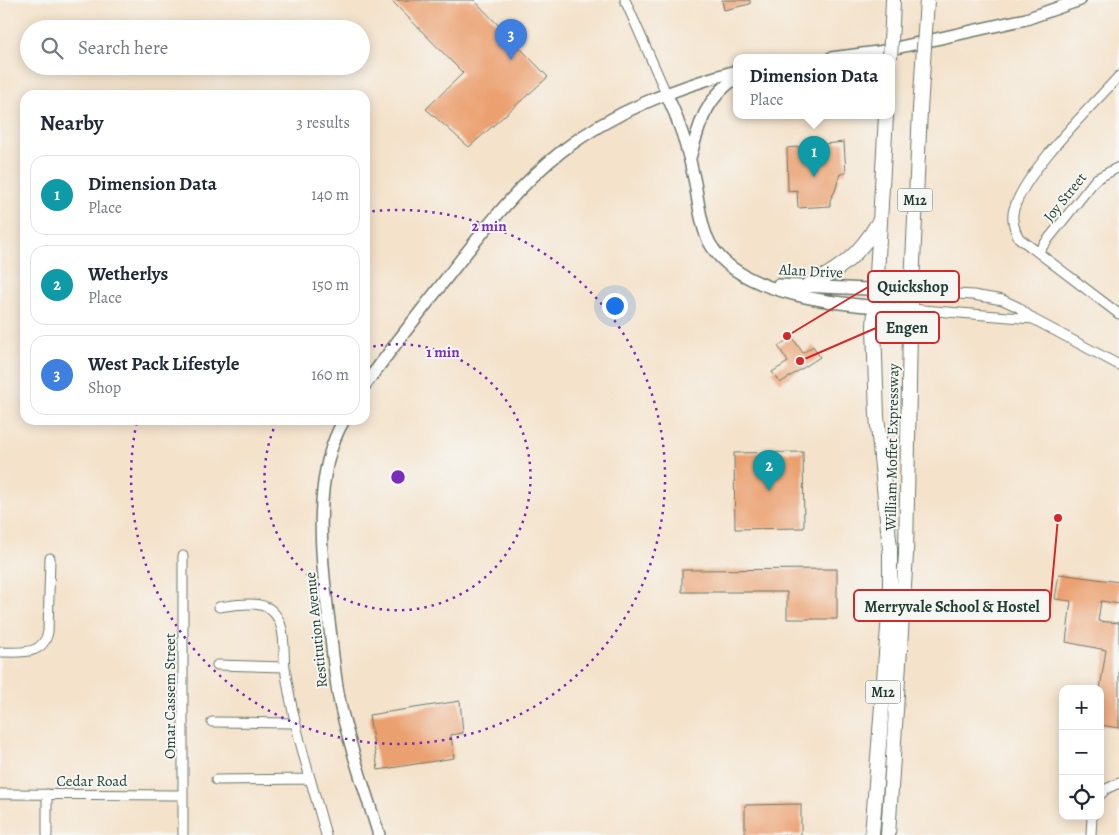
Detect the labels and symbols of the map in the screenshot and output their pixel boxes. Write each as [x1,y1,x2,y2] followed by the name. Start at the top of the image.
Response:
[495,19,527,60] pin: 3
[798,136,830,177] pin: 1
[1039,168,1091,226] street label: Joy Street
[898,188,932,212] road number: M12
[471,216,507,236] text: 2 min
[778,259,844,283] street label: Alan Drive
[868,271,959,302] callout: Quickshop
[877,276,949,298] text: Quickshop
[602,293,628,319] your location
[876,312,939,343] callout: Engen
[886,317,928,339] text: Engen
[426,342,460,362] text: 1 min
[881,363,903,532] street label: William Moffet Expressway
[753,450,785,491] pin: 2
[389,468,407,486] centre of rings
[300,571,332,689] street label: Restitution Avenue
[854,590,1050,621] callout: Merryvale School & Hostel
[864,596,1041,618] text: Merryvale School & Hostel
[160,633,180,759] street label: Omar Cassem Street
[866,680,900,704] road number: M12
[57,771,128,791] street label: Cedar Road

